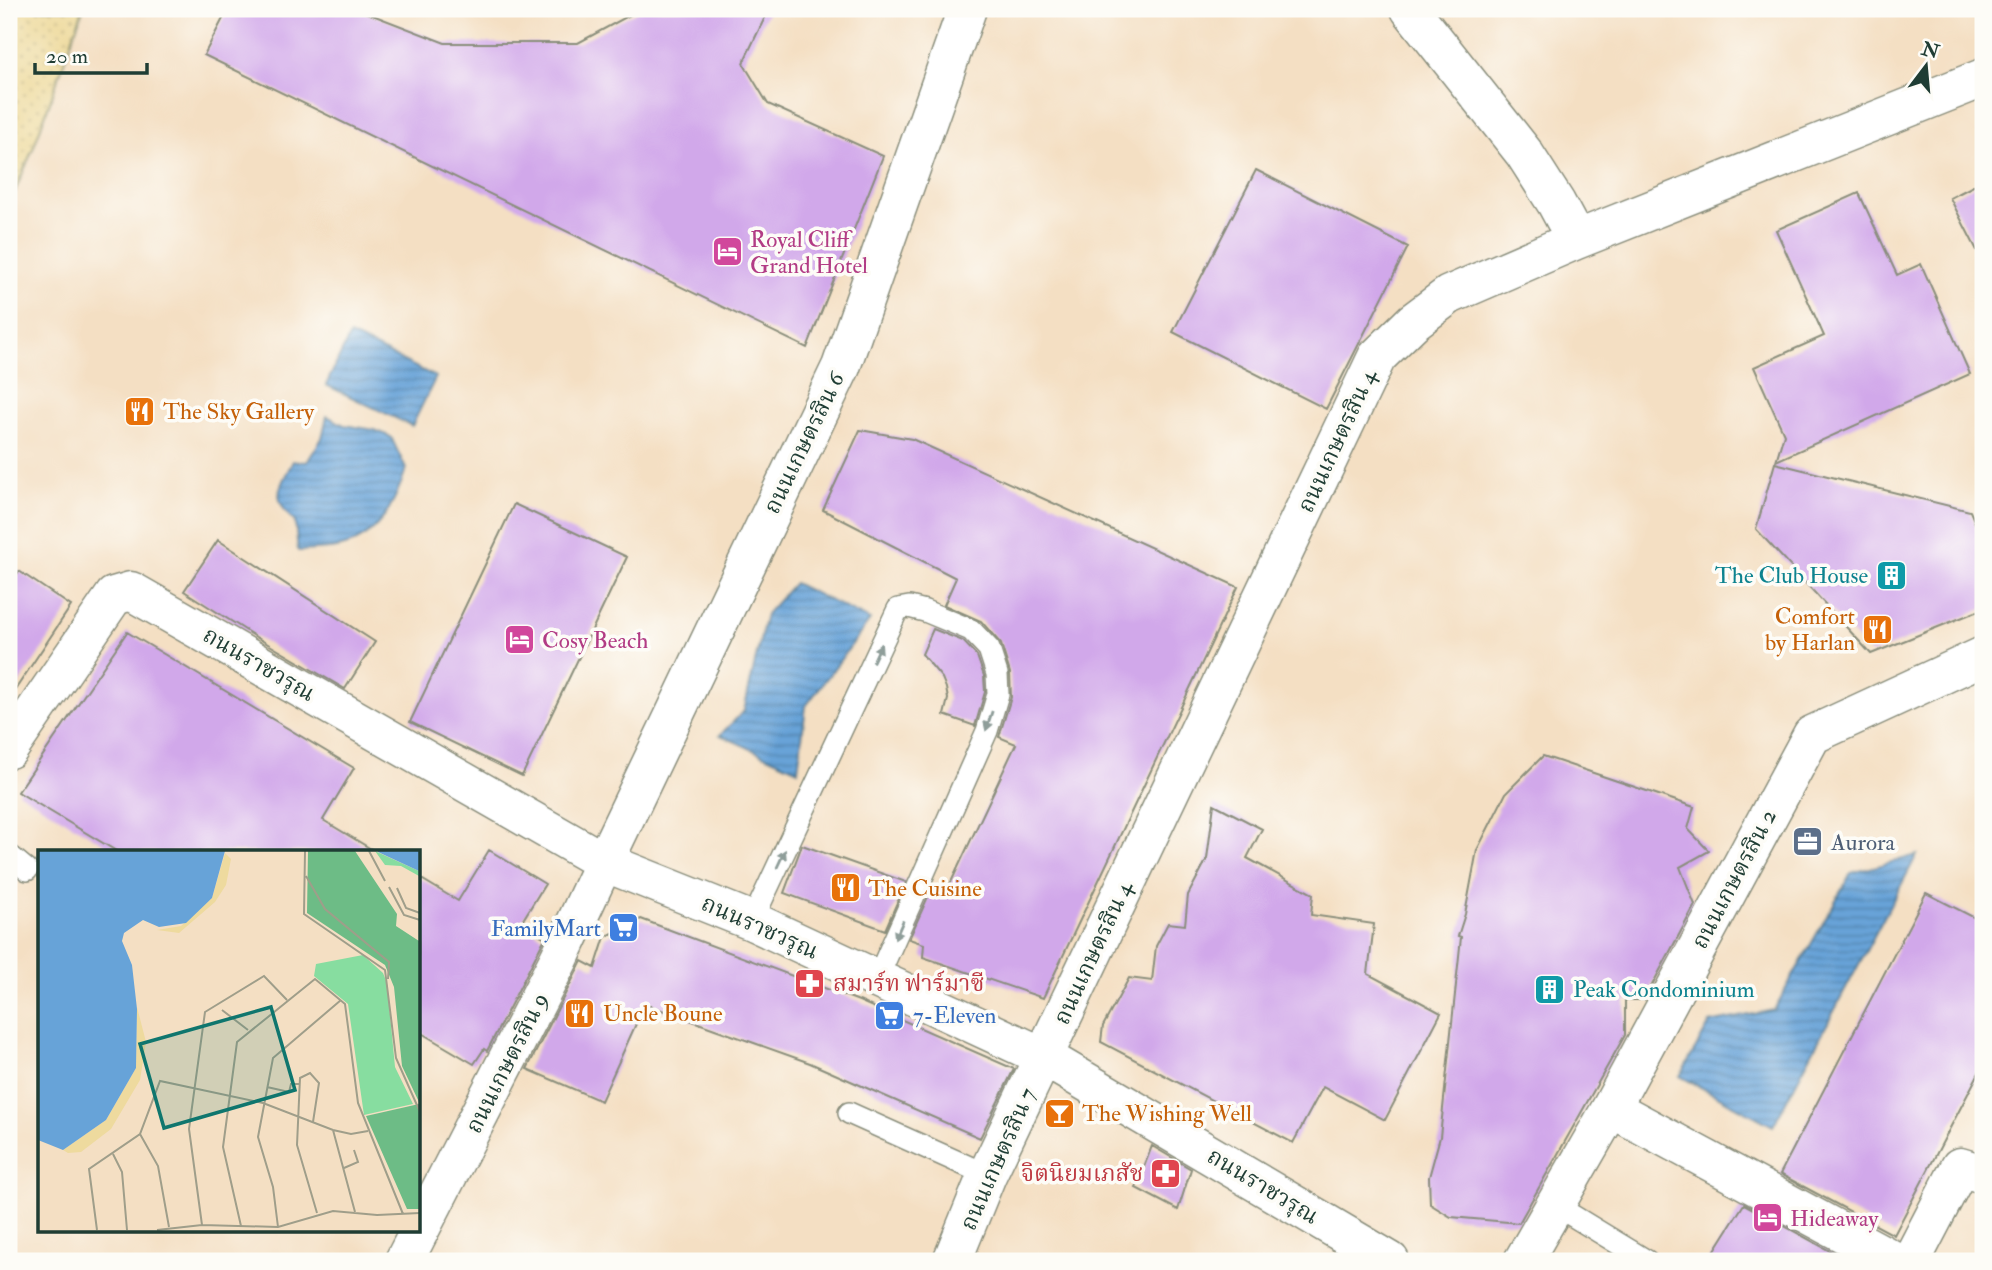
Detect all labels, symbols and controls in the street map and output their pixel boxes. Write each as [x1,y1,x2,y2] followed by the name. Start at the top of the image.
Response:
[35,32,147,76] scale bar
[1890,32,1960,102] north arrow
[1918,36,1943,65] text: N
[46,43,88,70] text: 20 m
[750,225,868,280] place label: Royal Cliff Grand Hotel
[710,235,744,269] hotel icon: Royal Cliff Grand Hotel
[1291,363,1384,517] street label: ถนนเกษตรสิน 4
[757,366,851,519] street label: ถนนเกษตรสิน 6
[123,394,157,428] restaurant icon: The Sky Gallery
[163,397,315,426] place label: The Sky Gallery
[1874,558,1908,592] building icon: The Club House
[1715,561,1868,590] place label: The Club House
[1765,602,1855,657] place label: Comfort by Harlan
[1861,612,1895,646] restaurant icon: Comfort by Harlan
[198,620,320,708] street label: ถนนราชวรุณ
[502,623,536,657] hotel icon: Cosy Beach
[542,626,648,655] place label: Cosy Beach
[871,643,883,663] one-way arrow
[984,711,994,732] one-way arrow
[1685,804,1783,954] street label: ถนนเกษตรสิน 2
[1791,825,1825,859] office icon: Aurora
[1830,828,1896,857] place label: Aurora
[775,849,787,869] one-way arrow
[38,850,420,1232] inset map
[828,871,862,905] restaurant icon: The Cuisine
[868,874,982,903] place label: The Cuisine
[1047,875,1140,1029] street label: ถนนเกษตรสิน 4
[697,888,823,966] street label: ถนนราชวรุณ
[607,911,641,945] supermarket icon: FamilyMart
[491,914,601,943] place label: FamilyMart
[893,920,905,940] one-way arrow
[793,966,827,1000] pharmacy icon: สมาร์ท ฟาร์มาซี
[833,969,984,998] place label: สมาร์ท ฟาร์มาซี
[1533,972,1567,1006] building icon: Peak Condominium
[1573,975,1755,1004] place label: Peak Condominium
[459,988,555,1138] street label: ถนนเกษตรสิน 9
[563,996,597,1030] restaurant icon: Uncle Boune
[873,998,907,1032] supermarket icon: 7-Eleven
[603,999,723,1028] place label: Uncle Boune
[913,1001,997,1030] place label: 7-Eleven
[954,1083,1043,1235] street label: ถนนเกษตรสิน 7
[1042,1096,1076,1130] bar icon: The Wishing Well
[1082,1099,1252,1128] place label: The Wishing Well
[1202,1141,1324,1231] street label: ถนนราชวรุณ
[1149,1156,1183,1190] pharmacy icon: จิตนิยมเภสัช
[1021,1159,1143,1188] place label: จิตนิยมเภสัช
[1750,1201,1784,1235] hotel icon: Hideaway
[1790,1204,1879,1233] place label: Hideaway

